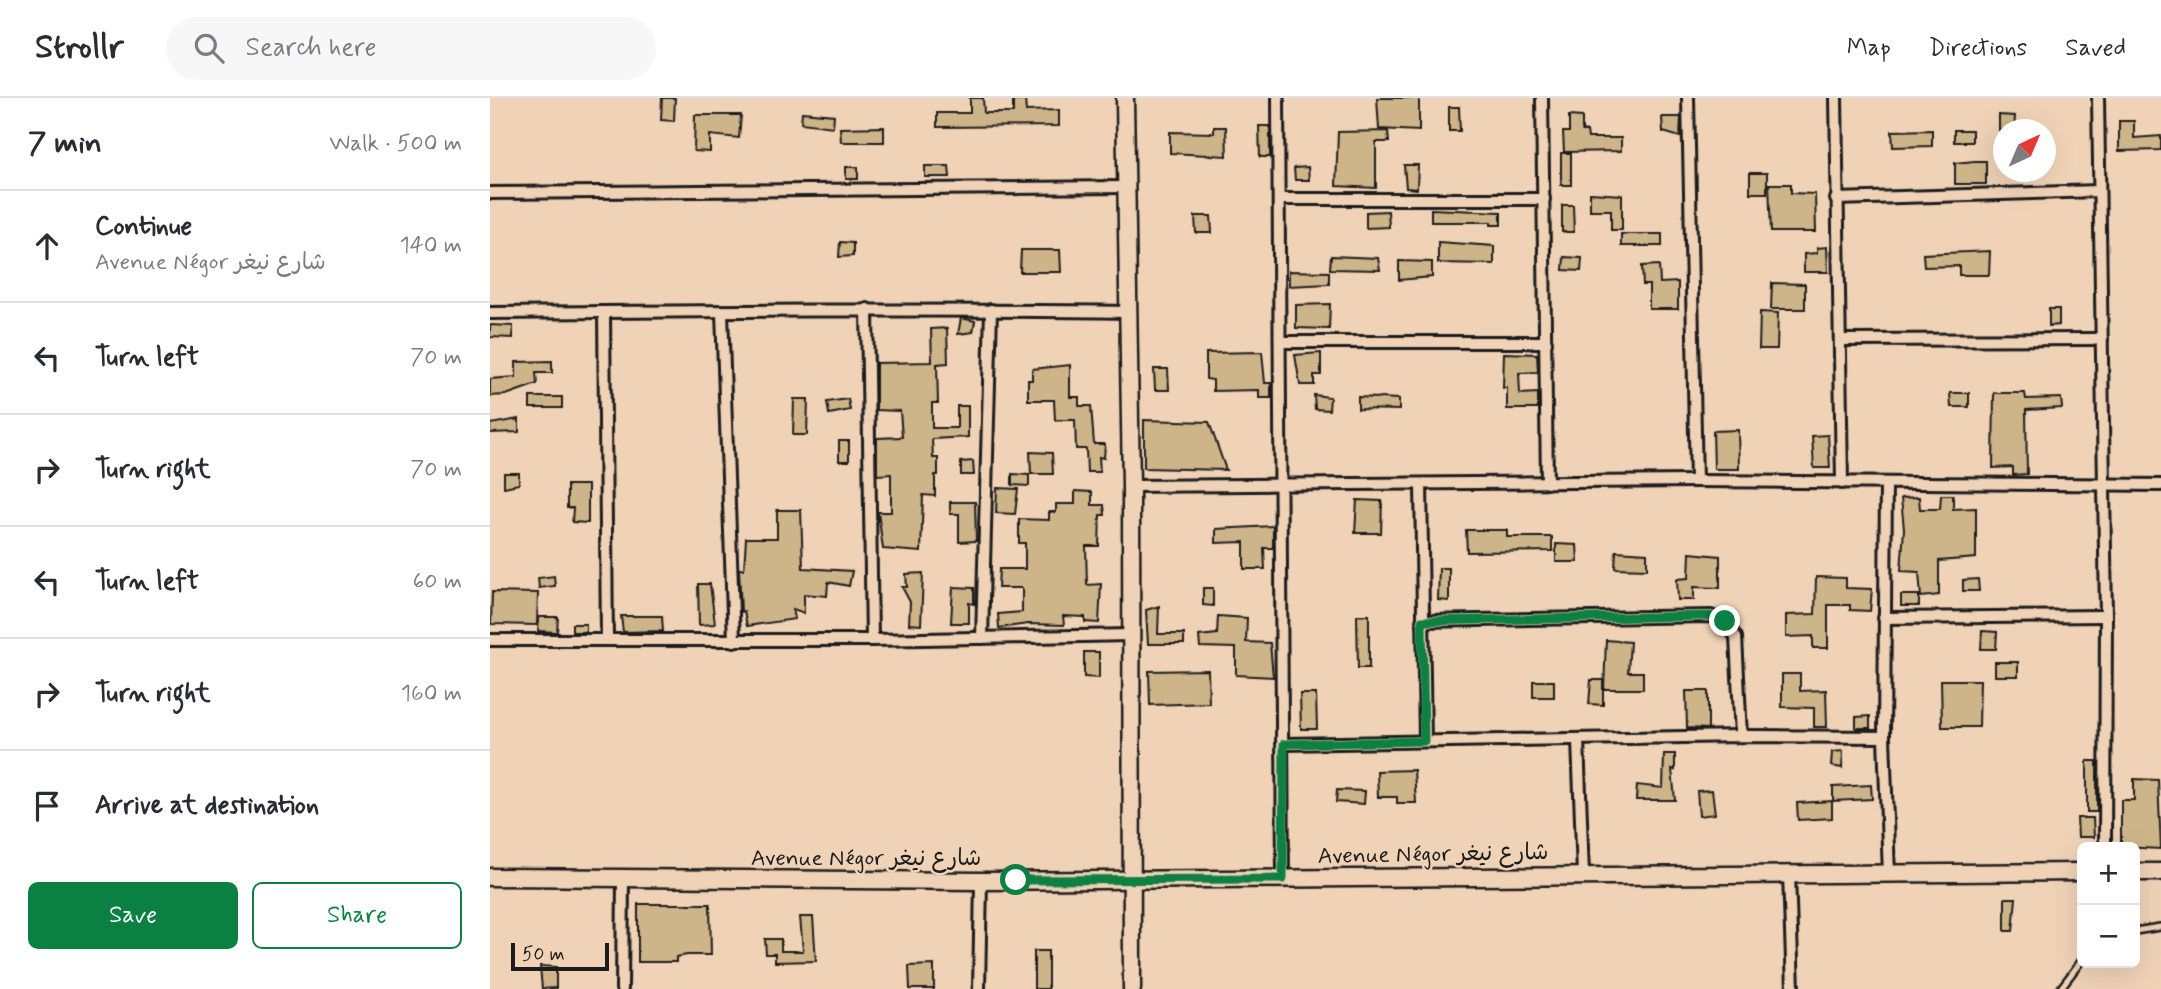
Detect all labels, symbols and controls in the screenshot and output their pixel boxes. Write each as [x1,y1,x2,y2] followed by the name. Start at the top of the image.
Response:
[166,17,656,80] search box
[35,26,124,70] text: Strollr
[190,29,228,67] icon: search
[246,31,377,65] text: Search here
[1847,33,1891,64] text: Map
[1929,33,2027,64] text: Directions
[2065,33,2126,64] text: Saved
[1993,119,2056,182] north arrow
[28,124,102,163] text: 7 min
[329,129,462,159] text: Walk · 500 m
[95,210,192,244] text: Continue
[28,227,66,265] icon: ahead
[399,231,462,261] text: 140 m
[95,248,326,278] text: Avenue Négor شارع نيغر
[28,339,66,377] icon: left
[95,341,199,375] text: Turn left
[410,343,462,373] text: 70 m
[28,451,66,489] icon: right
[95,453,211,487] text: Turn right
[410,455,462,485] text: 70 m
[28,563,66,601] icon: left
[95,565,199,599] text: Turn left
[413,567,462,597] text: 60 m
[1709,605,1740,636] route end
[28,675,66,713] icon: right
[95,677,211,711] text: Turn right
[401,679,462,709] text: 160 m
[28,787,66,825] icon: arrive
[95,789,319,823] text: Arrive at destination
[1317,838,1549,872] street label: Avenue Négor شارع نيغر
[2077,842,2140,968] map controls
[2077,842,2140,905] button: +
[751,844,981,874] street label: Avenue Négor شارع نيغر
[1000,864,1031,895] route start
[28,882,238,949] button: Save
[252,882,462,949] button: Share
[2077,905,2140,968] button: −
[511,940,609,972] scale bar
[522,942,565,967] text: 50 m

